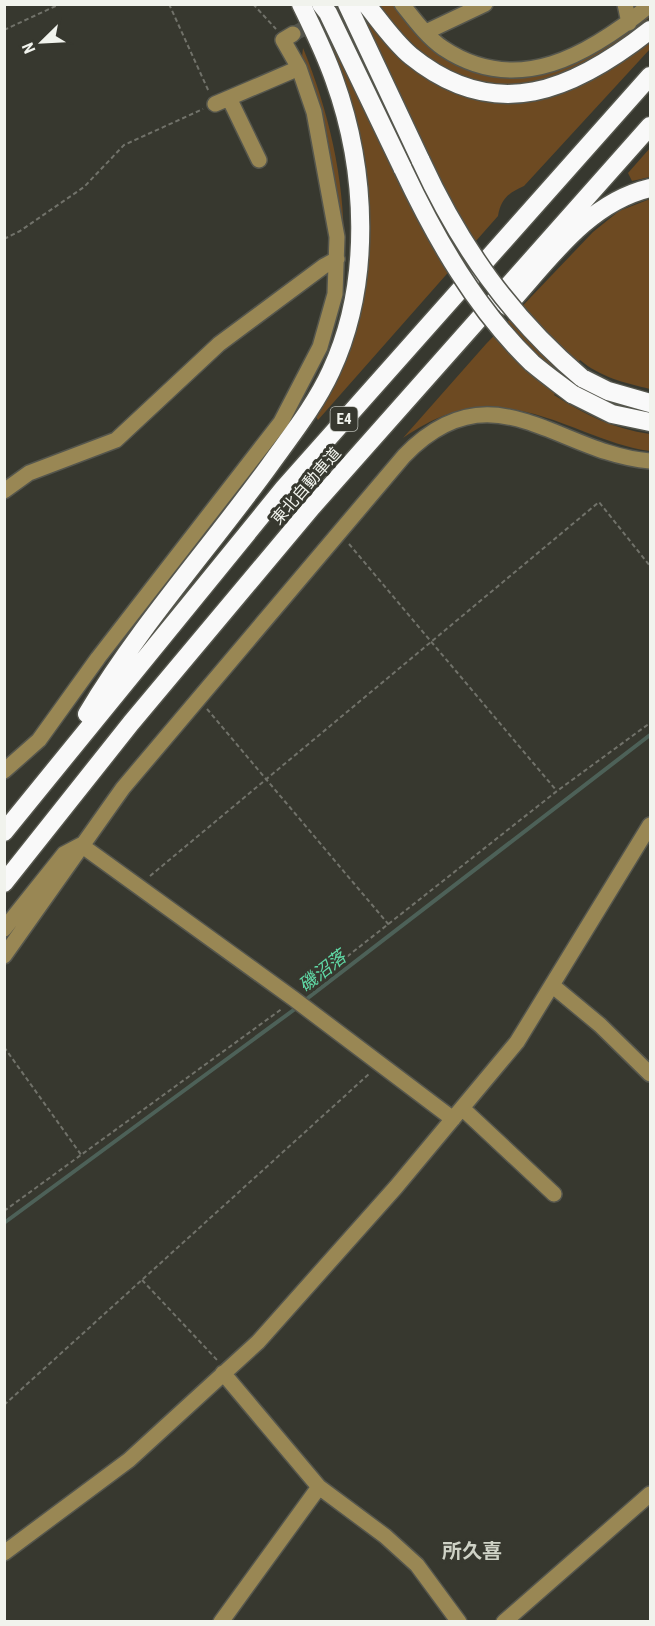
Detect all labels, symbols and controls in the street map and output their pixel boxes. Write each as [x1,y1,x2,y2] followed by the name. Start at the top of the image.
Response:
[12,12,72,72] north arrow
[18,40,39,56] text: N
[330,407,358,431] road number: E4
[267,444,345,528] street label: 東北自動車道
[294,944,352,996] water label: 磯沼落
[442,1539,502,1563] district label: 所久喜

